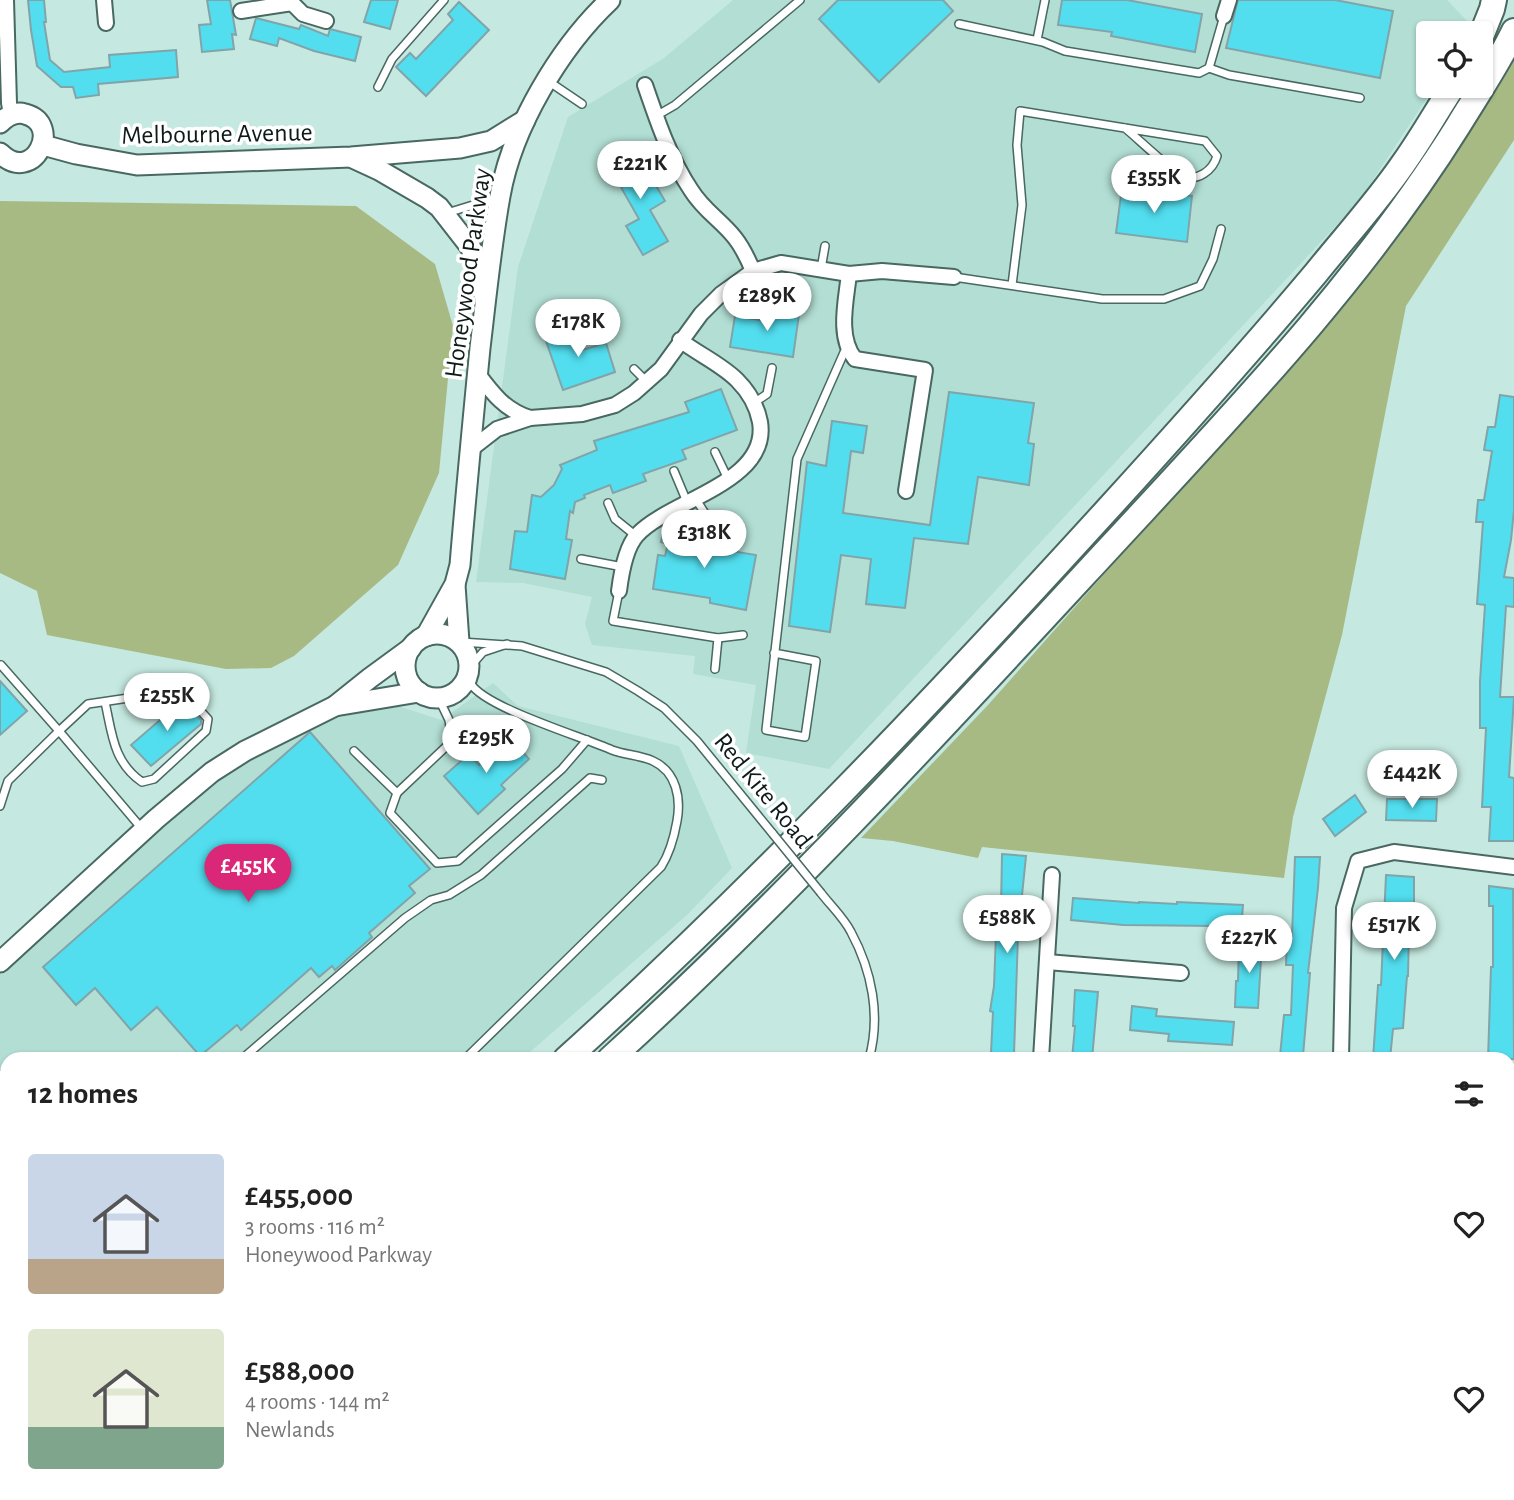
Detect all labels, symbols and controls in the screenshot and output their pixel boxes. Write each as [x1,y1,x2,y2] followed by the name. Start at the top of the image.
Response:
[1416,21,1493,98] map controls
[1416,21,1493,98] button: locate
[121,119,313,149] street label: Melbourne Avenue
[591,142,689,201] pin: £221K
[613,152,667,175] text: £221K
[1105,156,1203,215] pin: £355K
[1127,166,1181,189] text: £355K
[440,167,496,380] street label: Honeywood Parkway
[718,274,816,333] pin: £289K
[739,284,795,307] text: £289K
[529,300,627,359] pin: £178K
[551,310,605,333] text: £178K
[655,510,753,570] pin: £318K
[677,521,731,544] text: £318K
[118,674,216,733] pin: £255K
[140,684,194,707] text: £255K
[437,716,535,775] pin: £295K
[458,726,514,749] text: £295K
[709,728,817,853] street label: Red Kite Road
[1363,750,1461,810] pin: £442K
[1383,761,1441,784] text: £442K
[199,844,297,904] pin: £455K
[220,855,276,878] text: £455K
[958,895,1056,955] pin: £588K
[1345,902,1443,962] pin: £517K
[979,906,1035,929] text: £588K
[1368,913,1420,936] text: £517K
[1200,916,1298,975] pin: £227K
[1221,926,1277,949] text: £227K
[1450,1075,1488,1113] icon: filters
[28,1079,138,1109] text: 12 homes
[245,1181,353,1211] text: £455,000
[84,1182,168,1266] icon: home
[1450,1205,1488,1243] icon: heart
[245,1216,385,1239] text: 3 rooms · 116 m²
[245,1244,432,1267] text: Honeywood Parkway
[245,1356,355,1386] text: £588,000
[84,1357,168,1441] icon: home
[1450,1380,1488,1418] icon: heart
[245,1391,390,1414] text: 4 rooms · 144 m²
[245,1419,335,1442] text: Newlands

